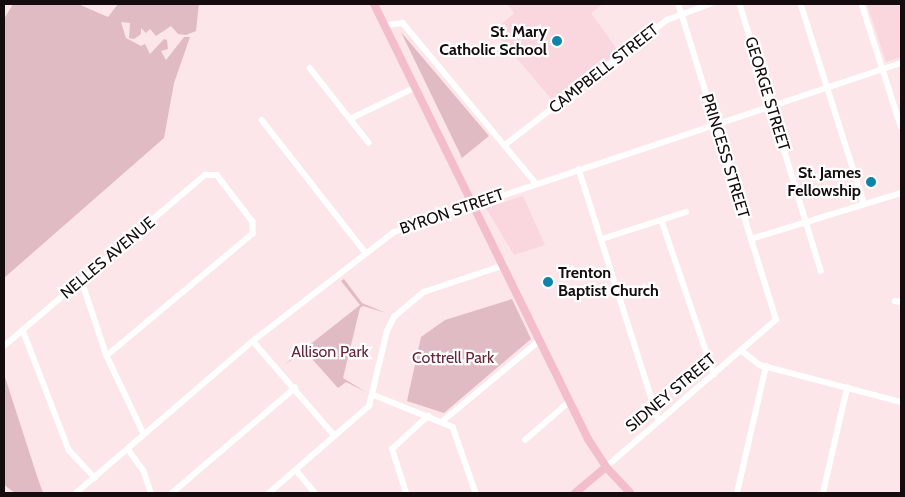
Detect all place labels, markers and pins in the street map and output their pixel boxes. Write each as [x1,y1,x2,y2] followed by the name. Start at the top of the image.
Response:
[439,22,547,60] place label: St. Mary Catholic School
[551,35,563,47] marker: St. Mary Catholic School
[787,163,861,201] place label: St. James Fellowship
[865,176,877,188] marker: St. James Fellowship
[558,263,659,301] place label: Trenton Baptist Church
[542,276,554,288] marker: Trenton Baptist Church

